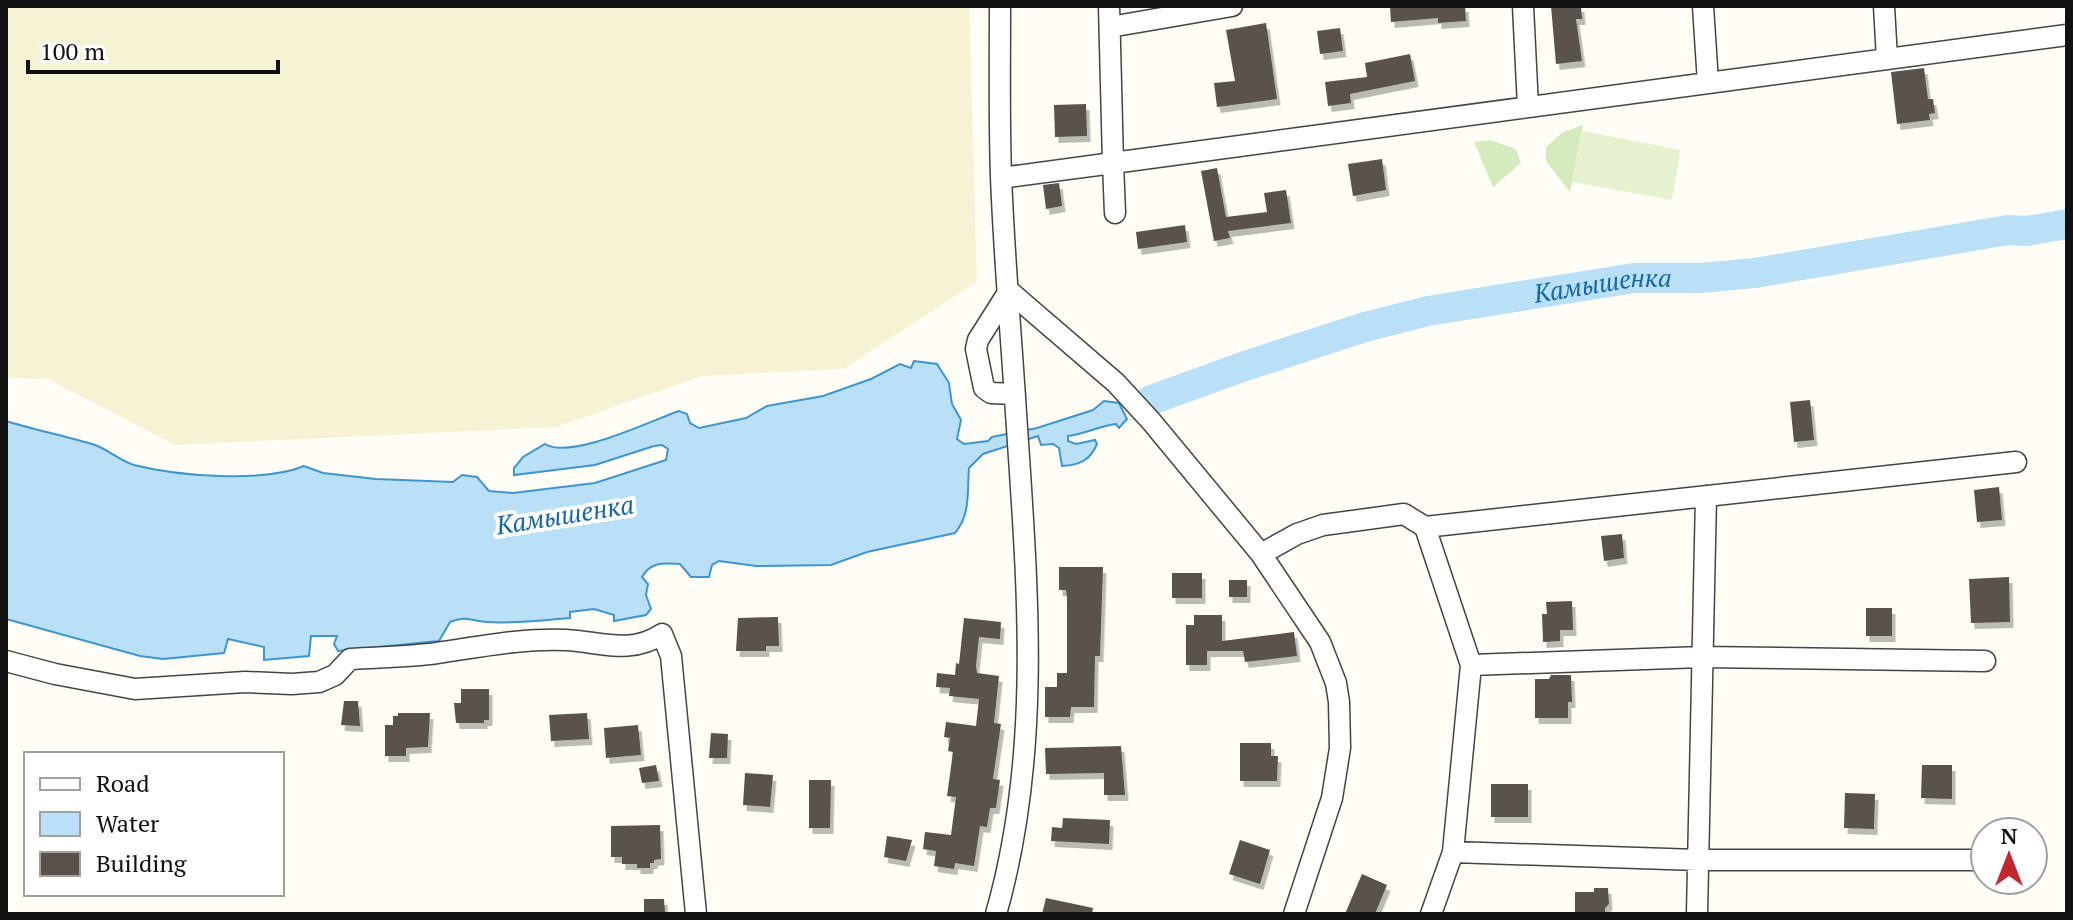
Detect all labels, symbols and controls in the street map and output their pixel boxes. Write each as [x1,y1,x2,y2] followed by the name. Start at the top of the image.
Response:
[28,24,278,74] scale bar
[40,35,105,67] text: 100 m
[1530,260,1672,310] water label: Камышенка
[493,486,636,542] water label: Камышенка
[24,752,284,896] legend
[96,767,150,799] text: Road
[96,807,160,839] text: Water
[1969,816,2049,896] north arrow
[2001,821,2018,850] text: N
[96,847,187,879] text: Building

